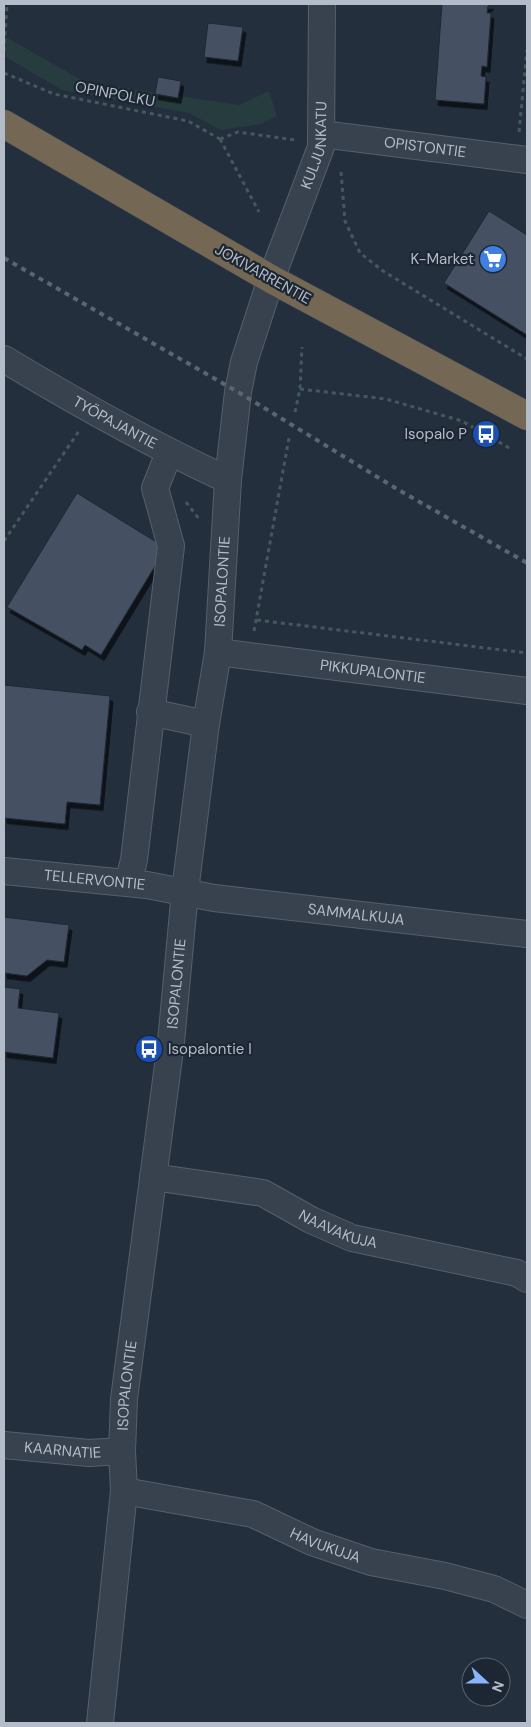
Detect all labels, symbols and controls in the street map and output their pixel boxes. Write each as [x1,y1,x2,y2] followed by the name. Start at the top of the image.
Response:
[73,76,157,112] street label: OPINPOLKU
[296,101,331,192] street label: KULJUNKATU
[383,132,467,162] street label: OPISTONTIE
[211,239,315,309] street label: JOKIVARRENTIE
[478,244,508,274] supermarket icon: K-Market
[411,249,474,269] place label: K-Market
[69,392,161,454] street label: TYÖPAJANTIE
[471,419,501,449] bus stop icon: Isopalo P
[405,424,467,444] place label: Isopalo P
[209,536,235,627] street label: ISOPALONTIE
[319,655,427,688] street label: PIKKUPALONTIE
[43,865,146,895] street label: TELLERVONTIE
[307,899,406,930] street label: SAMMALKUJA
[162,938,191,1030] street label: ISOPALONTIE
[134,1034,164,1064] bus stop icon: Isopalontie I
[168,1039,252,1059] place label: Isopalontie I
[295,1205,379,1253] street label: NAAVAKUJA
[113,1339,142,1431] street label: ISOPALONTIE
[23,1437,102,1463] street label: KAARNATIE
[287,1523,363,1568] street label: HAVUKUJA
[461,1657,511,1707] north arrow
[488,1679,508,1695] text: N

